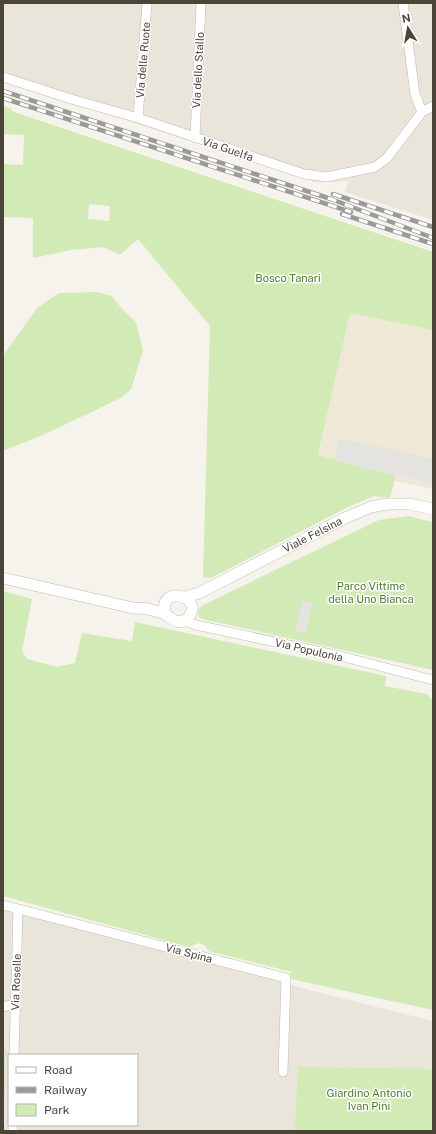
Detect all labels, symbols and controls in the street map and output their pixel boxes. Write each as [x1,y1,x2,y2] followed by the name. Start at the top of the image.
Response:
[388,8,428,48] north arrow
[401,11,411,25] text: N
[134,21,152,99] street label: Via delle Ruote
[190,31,206,109] street label: Via dello Stallo
[201,135,255,163] street label: Via Guelfa
[255,272,321,284] park label: Bosco Tanari
[281,515,344,555] street label: Viale Felsina
[328,580,414,605] park label: Parco Vittime della Uno Bianca
[274,636,344,664] street label: Via Populonia
[164,941,214,965] street label: Via Spina
[9,954,23,1010] street label: Via Roselle
[8,1054,138,1126] legend
[44,1063,72,1077] text: Road
[44,1083,88,1097] text: Railway
[326,1087,412,1112] park label: Giardino Antonio Ivan Pini
[44,1103,70,1117] text: Park

